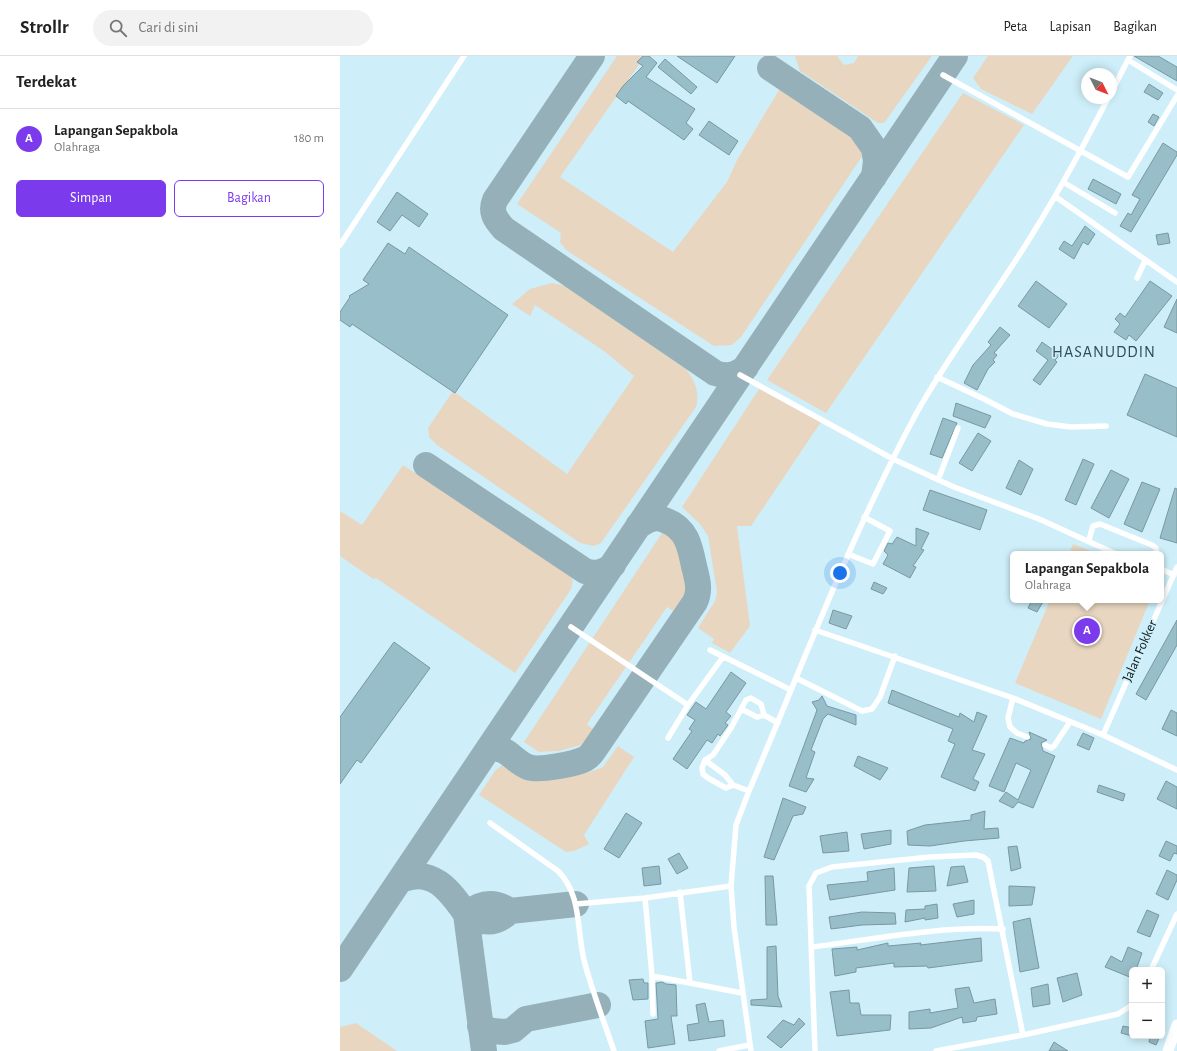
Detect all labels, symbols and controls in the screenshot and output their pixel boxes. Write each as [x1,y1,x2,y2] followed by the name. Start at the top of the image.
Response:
[93,10,373,46] search box
[107,17,129,39] icon: search
[20,18,69,37] text: Strollr
[139,20,198,35] text: Cari di sini
[1004,20,1028,34] text: Peta
[1050,20,1091,34] text: Lapisan
[1113,20,1157,34] text: Bagikan
[1081,68,1117,104] north arrow
[16,73,76,90] text: Terdekat
[54,123,178,138] text: Lapangan Sepakbola
[25,132,33,145] text: A
[294,132,324,145] text: 180 m
[54,141,100,154] text: Olahraga
[16,180,166,217] button: Simpan
[174,180,324,217] button: Bagikan
[1052,344,1156,360] district label: HASANUDDIN
[1010,551,1164,603] popup
[1025,561,1149,576] text: Lapangan Sepakbola
[830,563,850,583] your location
[1025,579,1071,592] text: Olahraga
[1074,616,1100,646] pin: A
[1120,618,1160,684] street label: Jalan Fokker
[1129,967,1165,1039] map controls
[1129,967,1165,1003] button: +
[1129,1003,1165,1039] button: −

